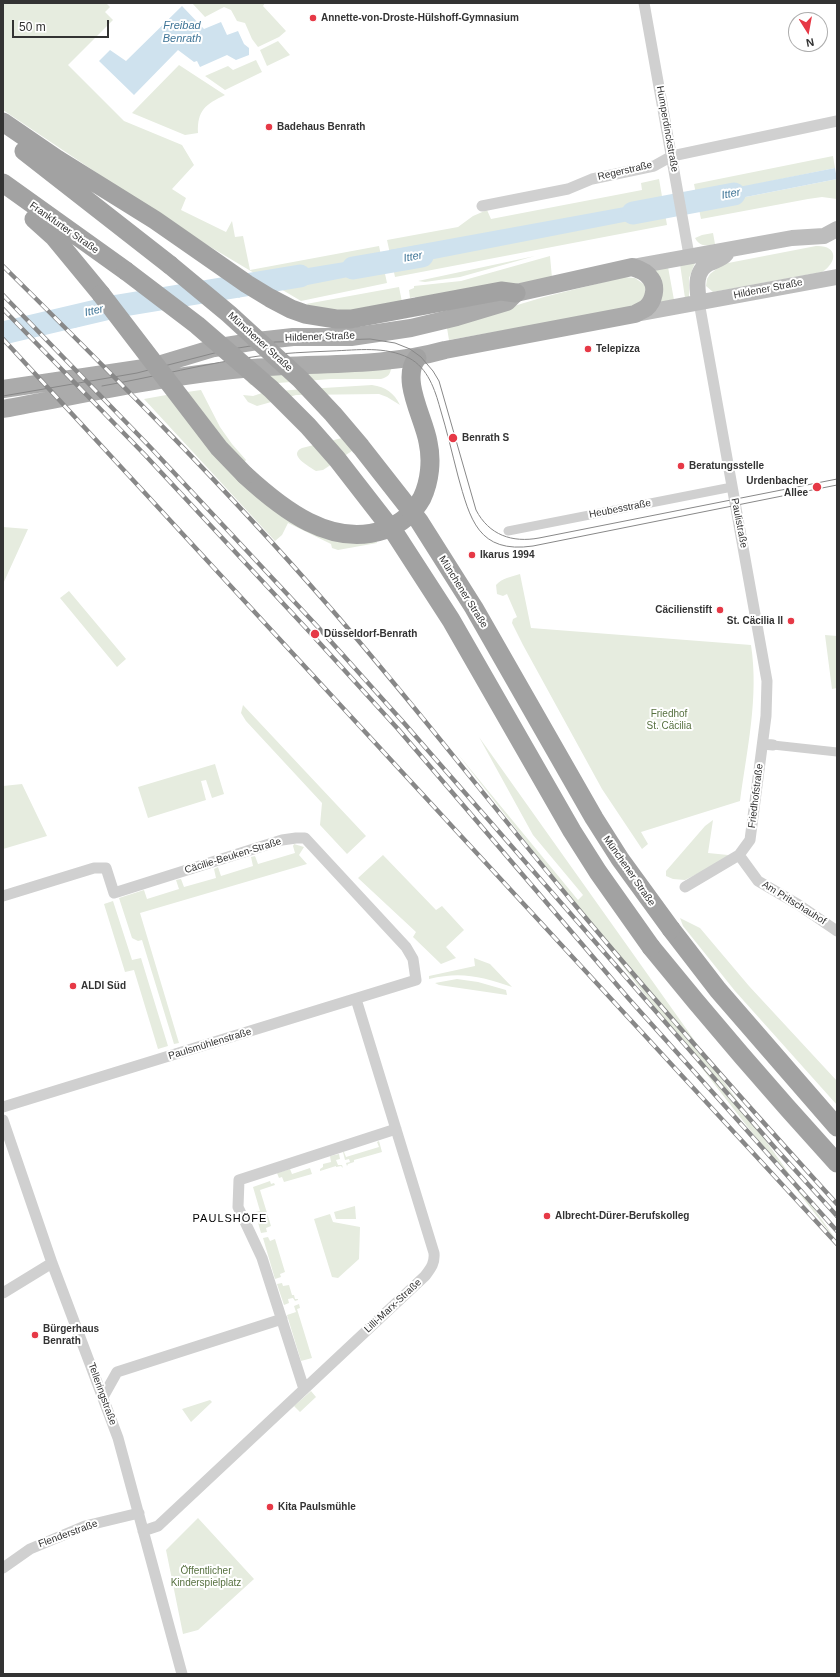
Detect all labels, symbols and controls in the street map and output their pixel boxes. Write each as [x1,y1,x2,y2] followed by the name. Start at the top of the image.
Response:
[14,12,111,38] scale bar
[321,12,519,24] place label: Annette-von-Droste-Hülshoff-Gymnasium
[788,12,828,52] north arrow
[308,13,318,23] marker: Annette-von-Droste-Hülshoff-Gymnasium
[163,19,201,45] water label: Freibad Benrath
[19,20,46,34] text: 50 m
[805,36,815,49] text: N
[654,85,680,173] street label: Humperdinckstraße
[277,121,365,133] place label: Badehaus Benrath
[264,122,274,132] marker: Badehaus Benrath
[597,159,653,183] street label: Regerstraße
[720,186,742,202] water label: Itter
[27,200,101,256] street label: Frankfurter Straße
[402,249,424,265] water label: Itter
[732,276,804,302] street label: Hildener Straße
[83,302,105,320] water label: Itter
[225,310,295,374] street label: Münchener Straße
[285,330,355,344] street label: Hildener Straße
[596,343,640,355] place label: Telepizza
[583,344,593,354] marker: Telepizza
[447,432,459,444] marker: Benrath S
[462,432,509,444] place label: Benrath S
[689,460,764,472] place label: Beratungsstelle
[676,461,686,471] marker: Beratungsstelle
[746,475,808,498] place label: Urdenbacher Allee
[811,481,823,493] marker: Urdenbacher Allee
[588,497,652,521] street label: Heubesstraße
[728,497,750,549] street label: Paulistraße
[480,549,534,561] place label: Ikarus 1994
[467,550,477,560] marker: Ikarus 1994
[436,554,490,630] street label: Münchener Straße
[655,604,712,616] place label: Cäcilienstift
[715,605,725,615] marker: Cäcilienstift
[727,615,783,627] place label: St. Cäcilia II
[786,616,796,626] marker: St. Cäcilia II
[309,628,321,640] marker: Düsseldorf-Benrath
[324,628,417,640] place label: Düsseldorf-Benrath
[646,708,692,732] park label: Friedhof St. Cäcilia
[746,763,766,829] street label: Friedhofstraße
[600,834,658,908] street label: Münchener Straße
[183,836,283,876] street label: Cäcilie-Beuken-Straße
[760,878,828,928] street label: Am Pritschauhof
[81,980,126,992] place label: ALDI Süd
[68,981,78,991] marker: ALDI Süd
[167,1026,253,1062] street label: Paulsmühlenstraße
[555,1210,689,1222] place label: Albrecht-Dürer-Berufskolleg
[542,1211,552,1221] marker: Albrecht-Dürer-Berufskolleg
[193,1212,267,1226] district label: PAULSHÖFE
[362,1277,424,1335] street label: Lilli-Marx-Straße
[43,1323,99,1346] place label: Bürgerhaus Benrath
[30,1330,40,1340] marker: Bürgerhaus Benrath
[85,1361,119,1427] street label: Telleringstraße
[278,1501,356,1513] place label: Kita Paulsmühle
[265,1502,275,1512] marker: Kita Paulsmühle
[37,1518,99,1550] street label: Flenderstraße
[171,1565,241,1588] park label: Öffentlicher Kinderspielplatz

